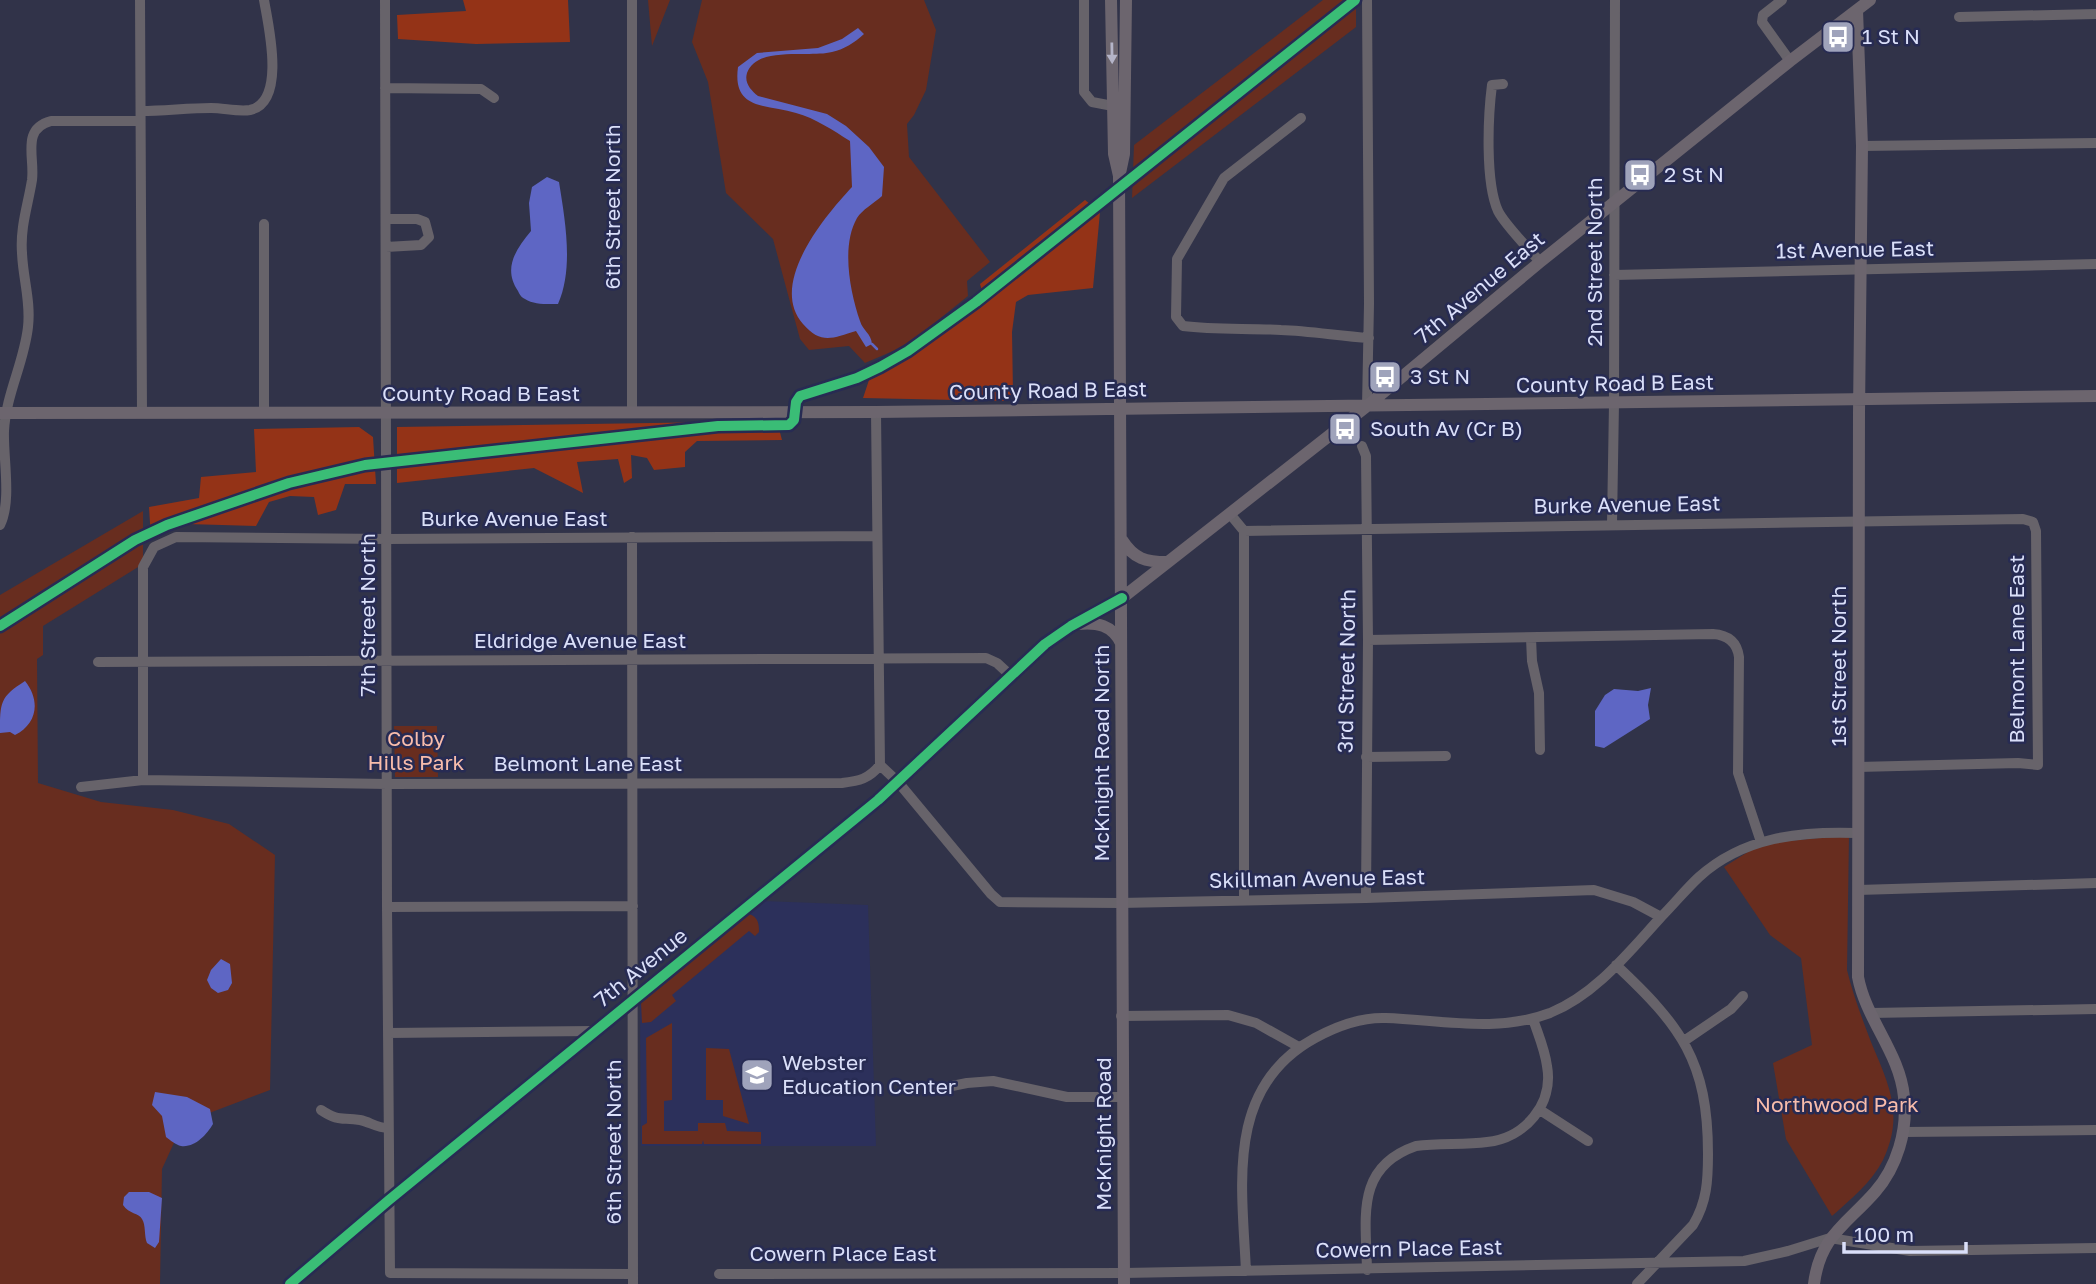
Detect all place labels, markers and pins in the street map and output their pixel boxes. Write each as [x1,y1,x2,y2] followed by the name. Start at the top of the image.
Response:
[1819,18,1857,56] bus stop icon: 1 St N
[1862,23,1920,49] place label: 1 St N
[1621,156,1659,194] bus stop icon: 2 St N
[1664,161,1724,187] place label: 2 St N
[1366,358,1404,396] bus stop icon: 3 St N
[1410,363,1470,389] place label: 3 St N
[1326,410,1364,448] bus stop icon: South Av (Cr B)
[1370,415,1523,441] place label: South Av (Cr B)
[782,1049,956,1099] place label: Webster Education Center
[738,1056,776,1094] school or university icon: Webster Education Center

